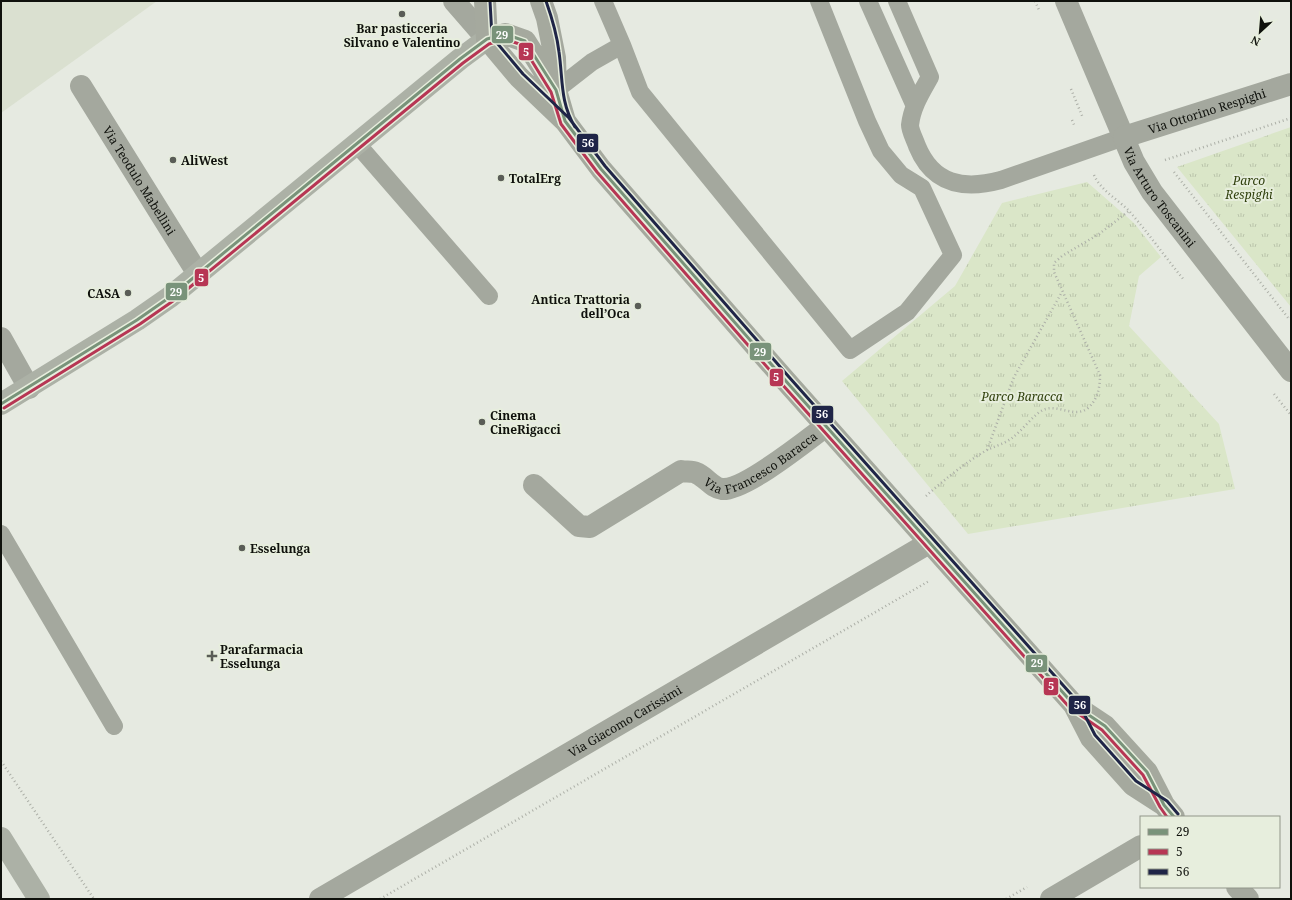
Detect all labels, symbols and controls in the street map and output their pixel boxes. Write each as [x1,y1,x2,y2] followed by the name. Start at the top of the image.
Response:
[397,9,407,19] marker: Bar pasticceria Silvano e Valentino
[1240,12,1280,52] north arrow
[344,20,460,51] place label: Bar pasticceria Silvano e Valentino
[491,25,514,44] line badge: 29
[496,27,508,42] text: 29
[1248,33,1263,50] text: N
[518,42,534,61] line badge: 5
[523,44,529,59] text: 5
[1146,84,1268,137] street label: Via Ottorino Respighi
[99,122,180,238] street label: Via Teodulo Mabellini
[576,133,599,153] line badge: 56
[582,135,594,150] text: 56
[1120,144,1200,251] street label: Via Arturo Toscanini
[181,152,228,169] place label: AliWest
[168,155,178,165] marker: AliWest
[509,170,561,187] place label: TotalErg
[1224,172,1273,203] park label: Parco Respighi
[496,173,506,183] marker: TotalErg
[194,268,209,287] line badge: 5
[198,270,204,285] text: 5
[165,282,188,301] line badge: 29
[170,284,182,299] text: 29
[87,285,121,302] place label: CASA
[123,288,133,298] marker: CASA
[531,291,630,322] place label: Antica Trattoria dell’Oca
[633,301,643,311] marker: Antica Trattoria dell’Oca
[749,342,772,361] line badge: 29
[754,344,766,359] text: 29
[769,368,784,387] line badge: 5
[773,369,779,384] text: 5
[980,388,1063,405] park label: Parco Baracca
[811,405,834,424] line badge: 56
[816,406,828,421] text: 56
[490,407,561,438] place label: Cinema CineRigacci
[477,417,487,427] marker: Cinema CineRigacci
[701,427,821,498] street label: Via Francesco Baracca
[250,540,310,557] place label: Esselunga
[237,543,247,553] marker: Esselunga
[220,641,303,672] place label: Parafarmacia Esselunga
[207,651,217,661] marker: Parafarmacia Esselunga
[1025,654,1048,673] line badge: 29
[1031,655,1043,670] text: 29
[1043,677,1059,696] line badge: 5
[1048,678,1054,693] text: 5
[565,681,685,761] street label: Via Giacomo Carissimi
[1068,695,1091,715] line badge: 56
[1074,697,1086,712] text: 56
[1140,816,1280,888] legend
[1176,823,1189,840] text: 29
[1176,843,1183,860] text: 5
[1176,863,1190,880] text: 56

